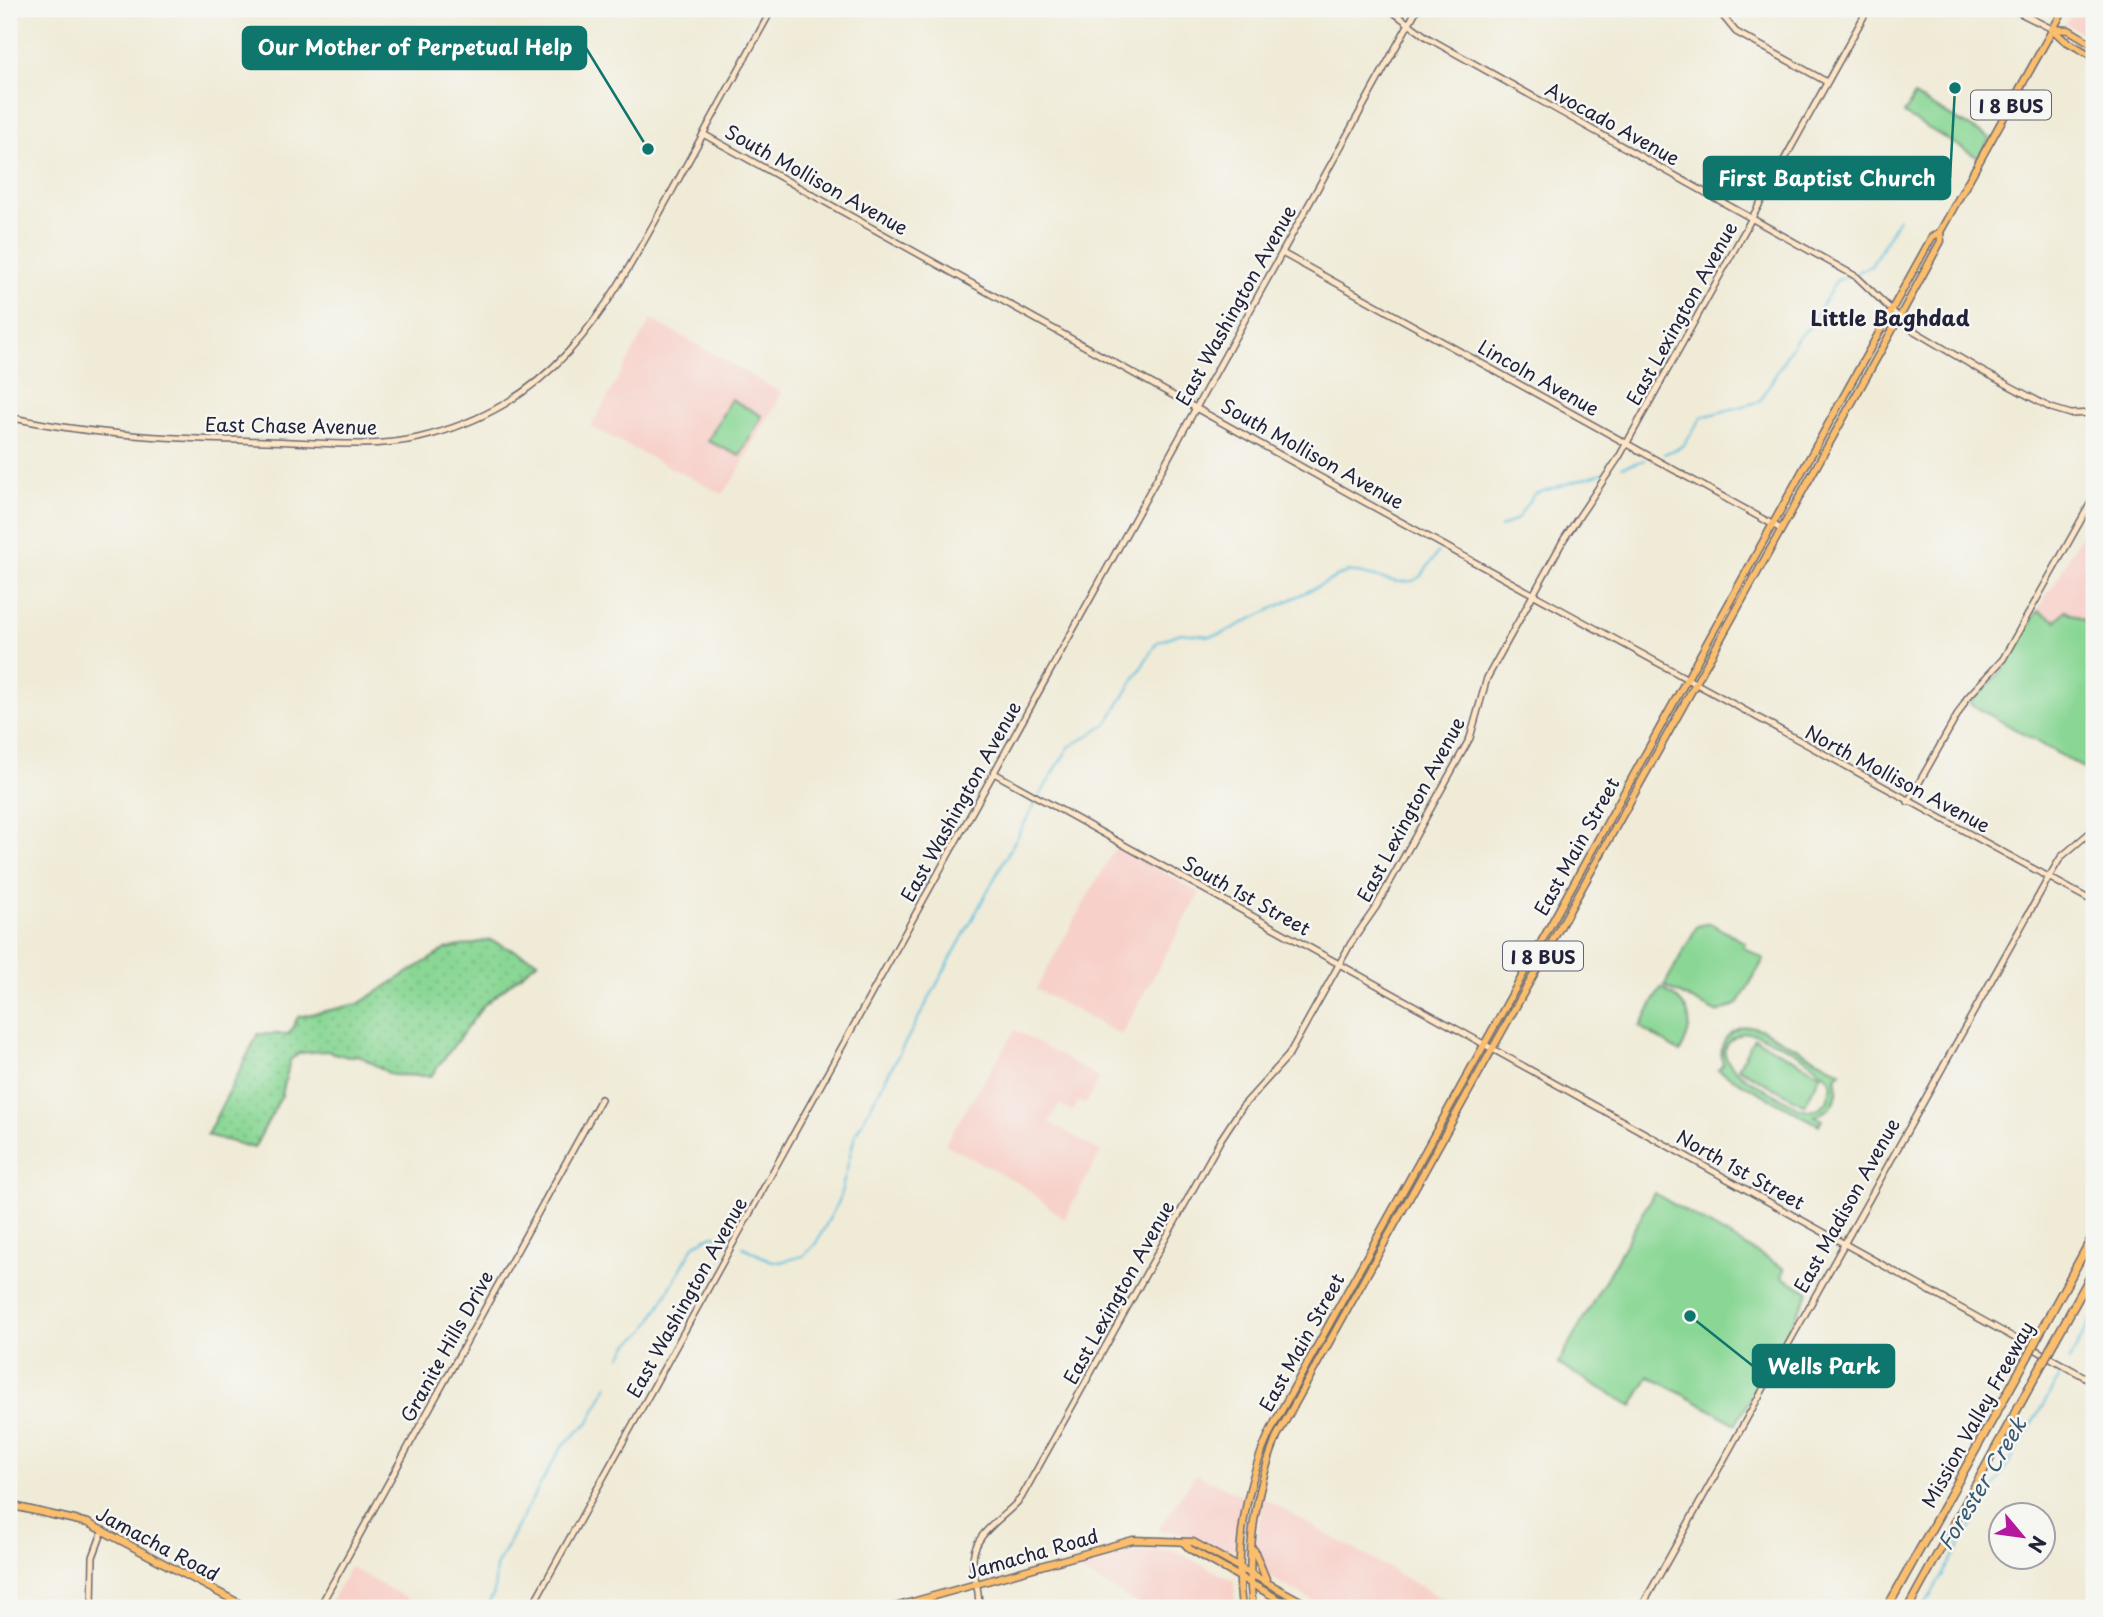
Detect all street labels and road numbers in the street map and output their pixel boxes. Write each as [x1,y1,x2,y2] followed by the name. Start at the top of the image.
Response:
[1541,74,1685,172] street label: Avocado Avenue
[1971,90,2051,120] road number: I 8 BUS
[720,117,914,241] street label: South Mollison Avenue
[1168,200,1302,410] street label: East Washington Avenue
[1619,216,1743,410] street label: East Lexington Avenue
[1473,332,1605,422] street label: Lincoln Avenue
[1216,391,1410,515] street label: South Mollison Avenue
[205,409,377,441] street label: East Chase Avenue
[893,696,1027,906] street label: East Washington Avenue
[1349,711,1471,907] street label: East Lexington Avenue
[1801,717,1995,839] street label: North Mollison Avenue
[1526,772,1626,920] street label: East Main Street
[1178,848,1316,942] street label: South 1st Street
[1503,942,1583,971] road number: I 8 BUS
[1786,1113,1906,1297] street label: East Madison Avenue
[1672,1122,1810,1216] street label: North 1st Street
[619,1192,753,1402] street label: East Washington Avenue
[1056,1195,1180,1389] street label: East Lexington Avenue
[393,1265,499,1427] street label: Granite Hills Drive
[1251,1268,1351,1416] street label: East Main Street
[1914,1316,2040,1512] street label: Mission Valley Freeway
[91,1499,225,1587] street label: Jamacha Road
[963,1521,1101,1585] street label: Jamacha Road

